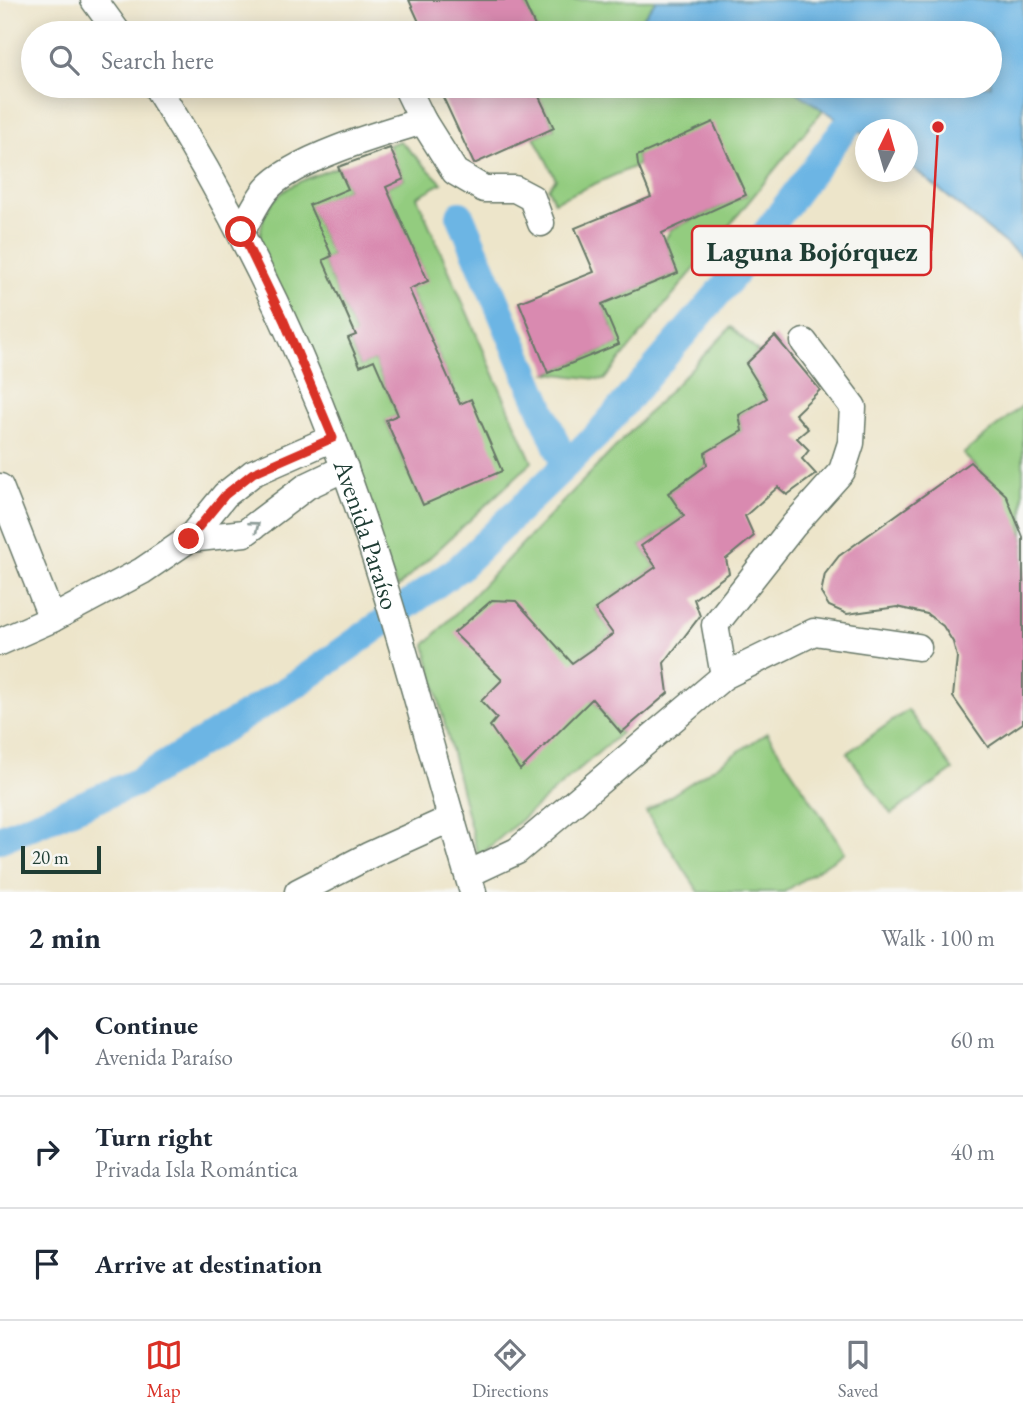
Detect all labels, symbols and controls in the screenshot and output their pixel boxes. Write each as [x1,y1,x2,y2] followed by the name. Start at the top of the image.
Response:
[21,21,1002,98] search box
[45,41,83,79] icon: search
[101,43,214,77] text: Search here
[855,119,918,182] north arrow
[225,216,256,247] route start
[692,226,931,275] callout: Laguna Bojórquez
[706,233,918,269] text: Laguna Bojórquez
[325,454,407,614] street label: Avenida Paraíso
[247,521,260,534] one-way arrow
[173,523,204,554] route end
[21,843,102,875] scale bar
[32,845,69,870] text: 20 m
[28,918,101,957] text: 2 min
[881,923,995,953] text: Walk · 100 m
[95,1008,198,1042] text: Continue
[28,1021,66,1059] icon: ahead
[950,1025,995,1055] text: 60 m
[95,1042,233,1072] text: Avenida Paraíso
[95,1120,213,1154] text: Turn right
[28,1133,66,1171] icon: right
[950,1137,995,1167] text: 40 m
[95,1154,298,1184] text: Privada Isla Romántica
[28,1245,66,1283] icon: arrive
[95,1247,322,1281] text: Arrive at destination
[145,1336,183,1403] tab: Map
[472,1336,548,1403] tab: Directions
[838,1336,878,1403] tab: Saved

